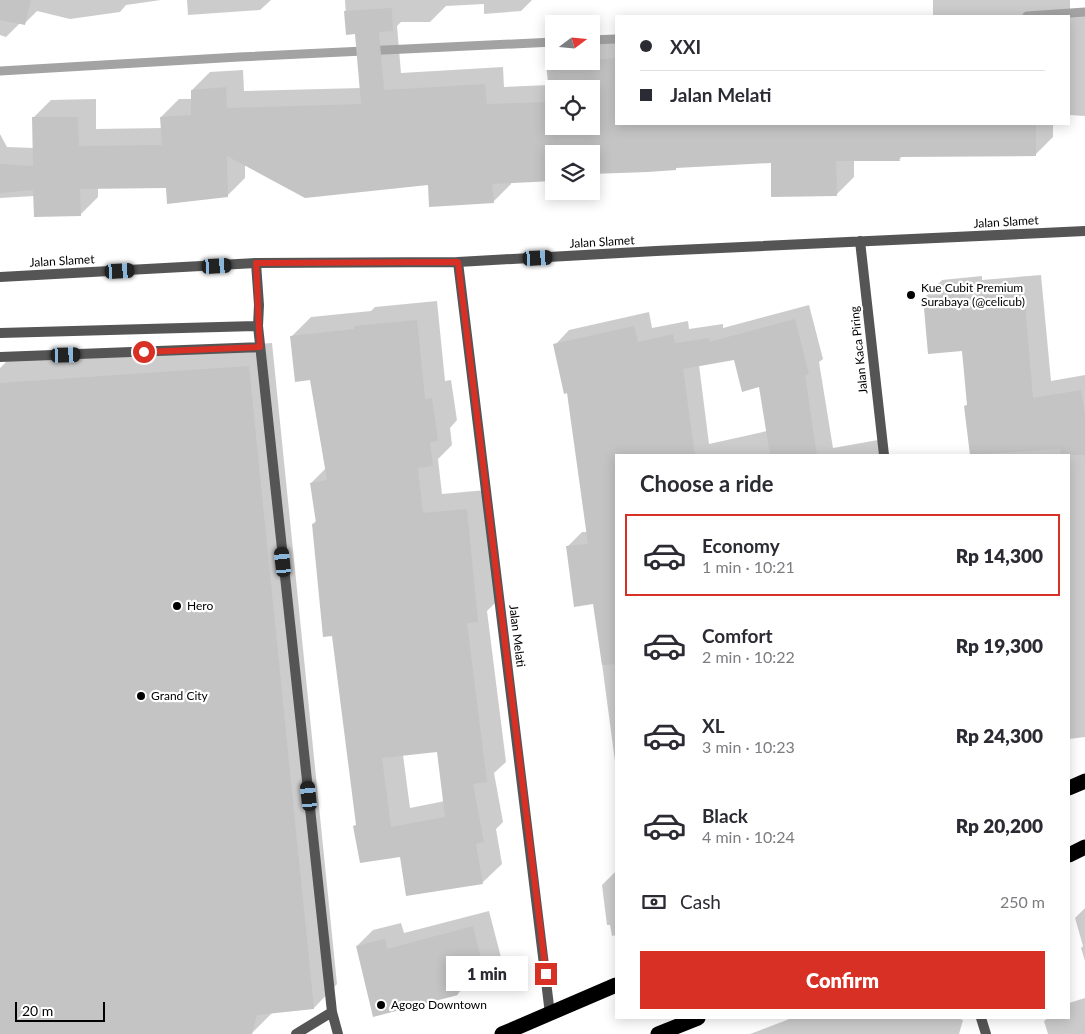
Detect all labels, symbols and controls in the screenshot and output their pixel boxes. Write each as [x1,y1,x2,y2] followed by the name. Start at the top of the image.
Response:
[545,15,600,70] north arrow
[545,15,600,200] map controls
[670,35,701,58] text: XXI
[545,80,600,135] button: locate
[670,83,771,106] text: Jalan Melati
[545,145,600,200] button: layers
[973,212,1040,231] street label: Jalan Slamet
[569,232,636,251] street label: Jalan Slamet
[522,250,553,266] car
[29,251,96,270] street label: Jalan Slamet
[201,258,232,274] car
[104,263,135,279] car
[921,280,1025,309] place label: Kue Cubit Premium Surabaya (@celicub)
[905,289,917,301] marker: Kue Cubit Premium Surabaya (@celicub)
[846,305,871,395] street label: Jalan Kaca Piring
[133,341,155,363] route start
[50,347,81,363] car
[640,470,774,497] text: Choose a ride
[642,533,687,578] icon: car
[702,534,780,557] text: Economy
[956,544,1043,567] text: Rp 14,300
[273,546,292,578] car
[702,557,795,576] text: 1 min · 10:21
[187,598,213,613] place label: Hero
[171,600,183,612] marker: Hero
[506,604,529,668] street label: Jalan Melati
[642,623,687,668] icon: car
[702,624,773,647] text: Comfort
[956,634,1043,657] text: Rp 19,300
[702,647,795,666] text: 2 min · 10:22
[151,688,209,703] place label: Grand City
[135,690,147,702] marker: Grand City
[642,713,687,758] icon: car
[702,714,725,737] text: XL
[956,724,1043,747] text: Rp 24,300
[702,737,795,756] text: 3 min · 10:23
[299,780,318,812] car
[642,803,687,848] icon: car
[702,804,748,827] text: Black
[956,814,1043,837] text: Rp 20,200
[702,827,795,846] text: 4 min · 10:24
[640,888,668,916] icon: cash
[680,890,721,913] text: Cash
[1000,892,1045,911] text: 250 m
[640,951,1045,1009] button: Confirm
[446,956,528,992] callout: 1 min
[535,963,557,985] route end
[467,964,507,983] text: 1 min
[391,997,487,1012] place label: Agogo Downtown
[15,999,105,1022] scale bar
[375,999,387,1011] marker: Agogo Downtown
[22,1002,53,1019] text: 20 m

